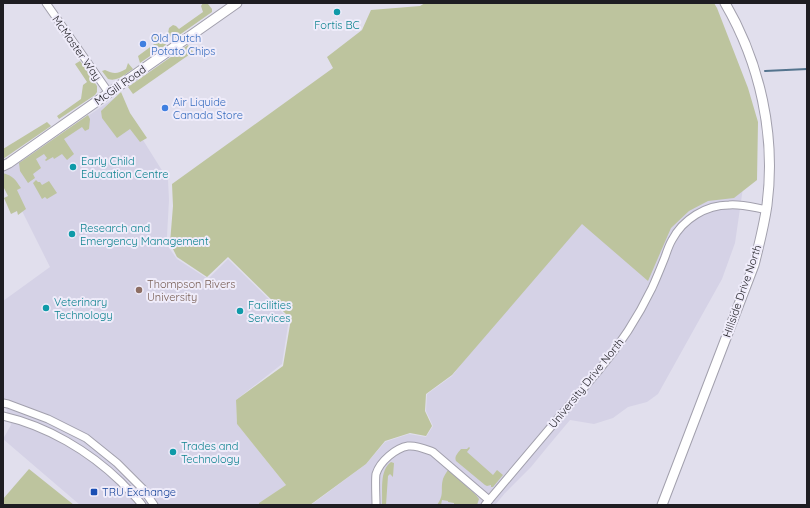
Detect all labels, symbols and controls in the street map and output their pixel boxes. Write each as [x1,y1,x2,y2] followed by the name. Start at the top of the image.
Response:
[332,7,342,17] marker: Fortis BC
[49,13,105,83] street label: McMaster Way
[314,18,360,32] place label: Fortis BC
[151,31,215,58] place label: Old Dutch Potato Chips
[138,39,148,49] marker: Old Dutch Potato Chips
[91,62,149,108] street label: McGill Road
[173,95,243,122] place label: Air Liquide Canada Store
[160,103,170,113] marker: Air Liquide Canada Store
[81,154,168,181] place label: Early Child Education Centre
[68,162,78,172] marker: Early Child Education Centre
[80,221,209,248] place label: Research and Emergency Management
[67,229,77,239] marker: Research and Emergency Management
[720,243,764,339] street label: Hillside Drive North
[147,277,236,304] place label: Thompson Rivers University
[134,285,144,295] marker: Thompson Rivers University
[54,295,113,322] place label: Veterinary Technology
[248,298,291,325] place label: Facilities Services
[41,303,51,313] marker: Veterinary Technology
[235,306,245,316] marker: Facilities Services
[545,335,627,431] street label: University Drive North
[181,439,240,466] place label: Trades and Technology
[168,447,178,457] marker: Trades and Technology
[102,485,176,499] place label: TRU Exchange
[89,487,99,497] marker: TRU Exchange

